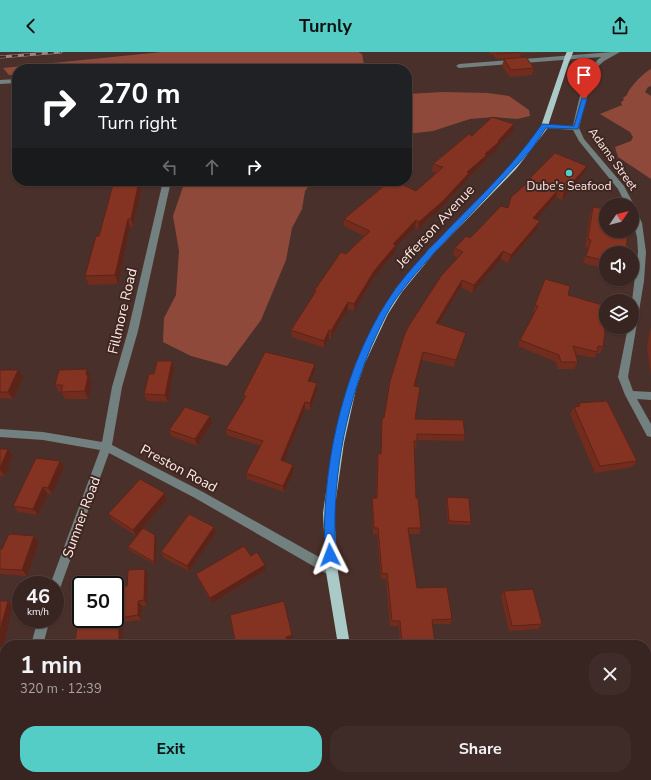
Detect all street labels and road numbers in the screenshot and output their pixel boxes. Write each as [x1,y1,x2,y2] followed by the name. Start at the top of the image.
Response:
[585,124,642,194] street label: Adams Street
[391,181,479,273] street label: Jefferson Avenue
[103,266,142,356] street label: Fillmore Road
[137,440,221,497] street label: Preston Road
[58,474,105,560] street label: Sumner Road

